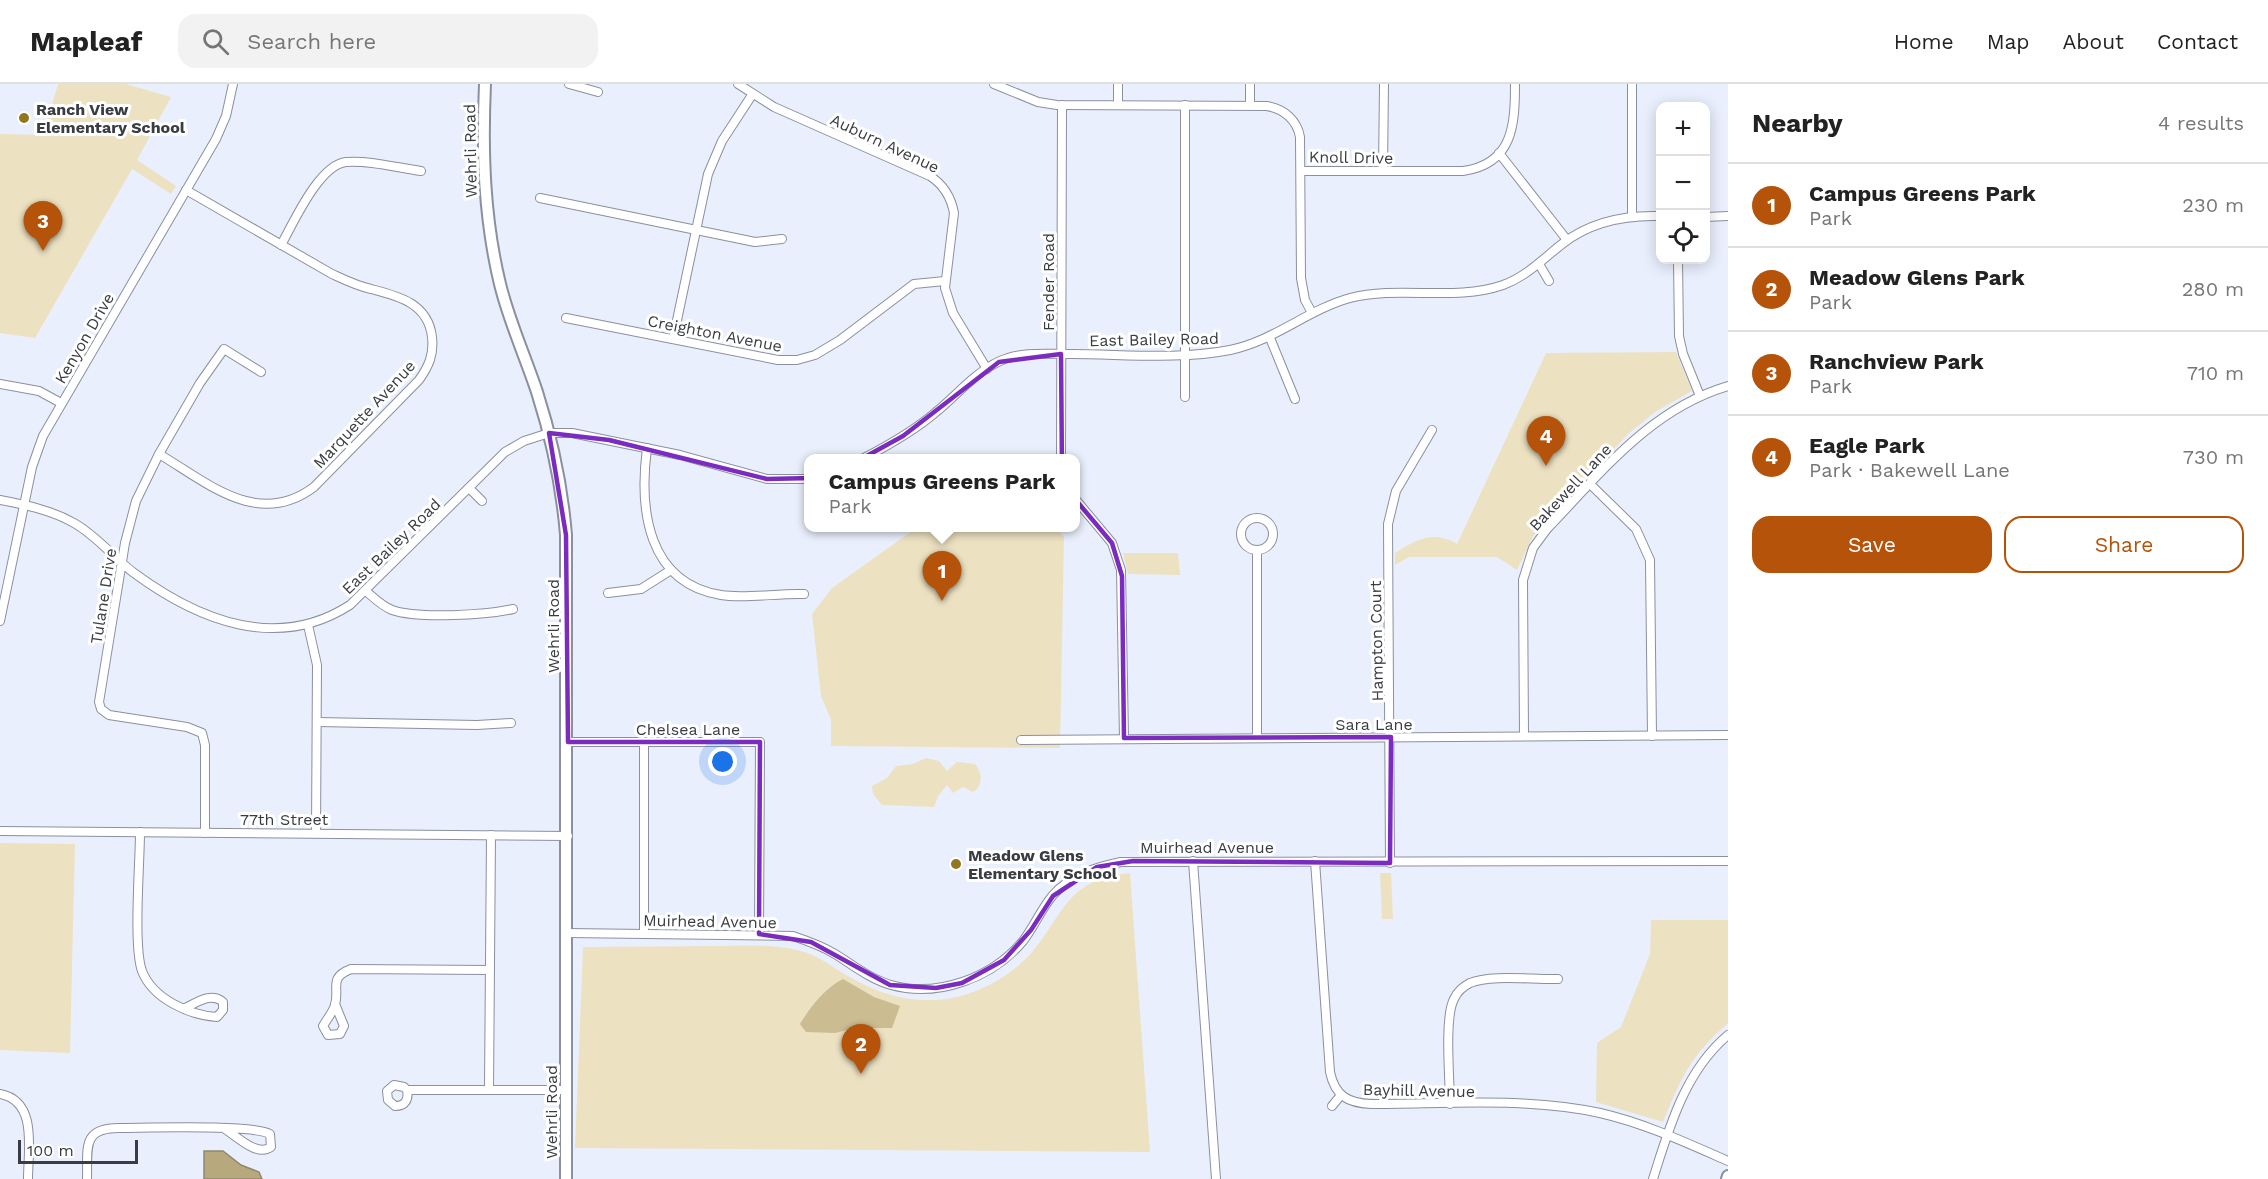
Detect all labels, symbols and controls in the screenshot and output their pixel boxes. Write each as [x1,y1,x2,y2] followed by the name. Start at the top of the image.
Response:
[178,14,598,68] search box
[30,25,142,58] text: Mapleaf
[199,25,232,58] icon: search
[247,29,376,54] text: Search here
[1894,29,1954,54] text: Home
[1987,29,2030,54] text: Map
[2063,29,2124,54] text: About
[2157,29,2238,54] text: Contact
[36,100,186,137] place label: Ranch View Elementary School
[1656,102,1710,264] map controls
[1656,102,1710,156] button: +
[460,104,481,198] street label: Wehrli Road
[1752,108,1843,138] text: Nearby
[827,110,942,177] street label: Auburn Avenue
[17,111,31,125] marker: Ranch View Elementary School
[2158,111,2244,135] text: 4 results
[1309,147,1393,168] street label: Knoll Drive
[1656,156,1710,210] button: −
[1809,181,2036,206] text: Campus Greens Park
[1767,193,1776,217] text: 1
[2182,193,2244,217] text: 230 m
[24,202,63,251] pin: 3
[1809,206,1852,230] text: Park
[1656,210,1710,264] button: locate
[1039,233,1058,331] street label: Fender Road
[1809,265,2025,290] text: Meadow Glens Park
[1766,277,1777,301] text: 2
[2182,277,2244,301] text: 280 m
[51,289,118,387] street label: Kenyon Drive
[1809,290,1852,314] text: Park
[646,311,784,356] street label: Creighton Avenue
[1089,329,1219,350] street label: East Bailey Road
[1809,349,1984,374] text: Ranchview Park
[309,356,419,472] street label: Marquette Avenue
[1766,361,1777,385] text: 3
[2187,361,2244,385] text: 710 m
[1809,374,1852,398] text: Park
[1526,416,1566,466] pin: 4
[1809,433,1925,458] text: Eagle Park
[1525,440,1616,535] street label: Bakewell Lane
[1765,445,1778,469] text: 4
[2183,445,2244,469] text: 730 m
[804,454,1080,532] popup
[1809,458,2010,482] text: Park · Bakewell Lane
[829,469,1055,494] text: Campus Greens Park
[338,494,445,598] street label: East Bailey Road
[829,494,872,518] text: Park
[1752,516,1992,573] button: Save
[2004,516,2244,573] button: Share
[87,547,120,645] street label: Tulane Drive
[922,552,962,601] pin: 1
[544,579,563,673] street label: Wehrli Road
[1366,580,1387,702] street label: Hampton Court
[1335,715,1413,734] street label: Sara Lane
[636,720,740,739] street label: Chelsea Lane
[708,747,737,776] your location
[240,810,328,829] street label: 77th Street
[1140,838,1274,857] street label: Muirhead Avenue
[968,846,1118,883] place label: Meadow Glens Elementary School
[949,857,963,871] marker: Meadow Glens Elementary School
[643,911,777,932] street label: Muirhead Avenue
[842,1024,880,1074] pin: 2
[542,1065,561,1159] street label: Wehrli Road
[1363,1080,1475,1101] street label: Bayhill Avenue
[18,1137,138,1164] scale bar
[27,1141,74,1160] text: 100 m

